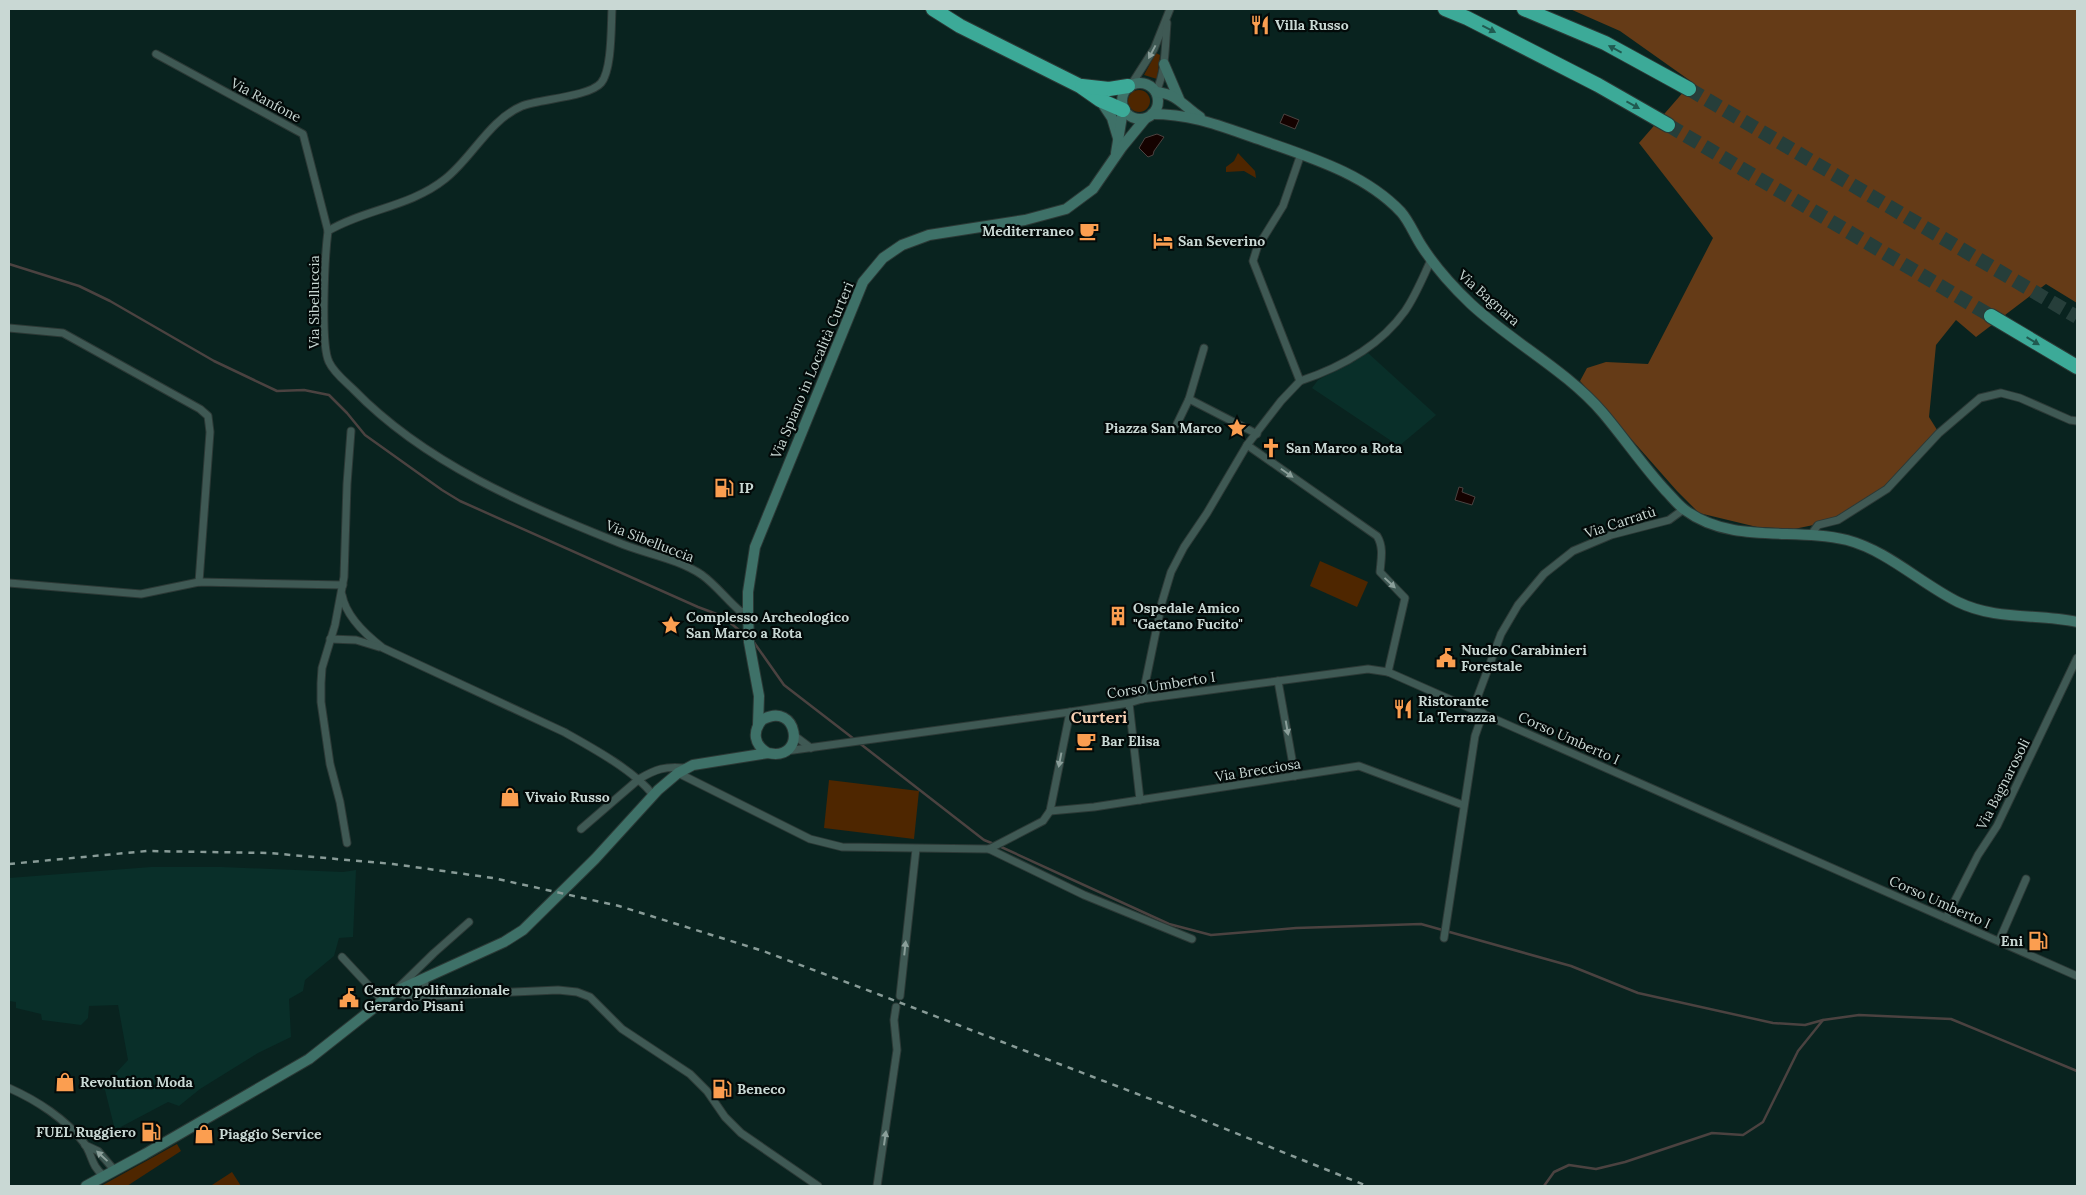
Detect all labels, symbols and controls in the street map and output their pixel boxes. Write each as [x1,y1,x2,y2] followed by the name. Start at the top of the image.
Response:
[1249,14,1271,36] restaurant icon: Villa Russo
[1275,16,1349,34] place label: Villa Russo
[1482,25,1496,33] one-way arrow
[1148,44,1156,59] one-way arrow
[1608,45,1623,53] one-way arrow
[227,73,305,126] street label: Via Ranfone
[1626,101,1639,110] one-way arrow
[1078,220,1100,242] cafe icon: Mediterraneo
[982,222,1074,240] place label: Mediterraneo
[1152,230,1174,252] hotel icon: San Severino
[1178,232,1265,250] place label: San Severino
[305,255,323,350] street label: Via Sibelluccia
[1454,266,1524,330] street label: Via Bagnara
[766,279,857,462] street label: Via Spiano in Località Curteri
[2027,336,2040,345] one-way arrow
[1226,417,1248,439] place icon: Piazza San Marco
[1105,419,1222,437] place label: Piazza San Marco
[1260,437,1282,459] church icon: San Marco a Rota
[1286,439,1403,457] place label: San Marco a Rota
[1280,468,1294,478] one-way arrow
[713,477,735,499] fuel station icon: IP
[739,479,753,497] place label: IP
[1581,502,1658,542] street label: Via Carratù
[602,516,697,566] street label: Via Sibelluccia
[1384,577,1396,589] one-way arrow
[1133,599,1243,633] place label: Ospedale Amico "Gaetano Fucito"
[1107,605,1129,627] building icon: Ospedale Amico "Gaetano Fucito"
[686,608,849,642] place label: Complesso Archeologico San Marco a Rota
[660,614,682,636] place icon: Complesso Archeologico San Marco a Rota
[1461,641,1587,675] place label: Nucleo Carabinieri Forestale
[1435,647,1457,669] public building icon: Nucleo Carabinieri Forestale
[1106,668,1216,702] street label: Corso Umberto I
[1418,692,1496,726] place label: Ristorante La Terrazza
[1392,698,1414,720] restaurant icon: Ristorante La Terrazza
[1071,707,1127,727] district label: Curteri
[1515,708,1623,768] street label: Corso Umberto I
[1283,721,1291,737] one-way arrow
[1075,730,1097,752] cafe icon: Bar Elisa
[1101,732,1160,750] place label: Bar Elisa
[1972,735,2034,833] street label: Via Bagnarosoli
[1056,752,1064,768] one-way arrow
[1213,754,1302,786] street label: Via Brecciosa
[499,786,521,808] shop icon: Vivaio Russo
[525,788,610,806] place label: Vivaio Russo
[1886,872,1994,932] street label: Corso Umberto I
[2027,930,2049,952] fuel station icon: Eni
[2001,932,2023,950] place label: Eni
[901,939,909,955] one-way arrow
[364,981,510,1015] place label: Centro polifunzionale Gerardo Pisani
[338,987,360,1009] public building icon: Centro polifunzionale Gerardo Pisani
[54,1071,76,1093] shop icon: Revolution Moda
[80,1073,194,1091] place label: Revolution Moda
[711,1078,733,1100] fuel station icon: Beneco
[737,1080,786,1098] place label: Beneco
[140,1121,162,1143] fuel station icon: FUEL Ruggiero
[36,1123,136,1141] place label: FUEL Ruggiero
[193,1123,215,1145] shop icon: Piaggio Service
[219,1125,322,1143] place label: Piaggio Service
[881,1130,889,1146] one-way arrow
[96,1150,108,1162] one-way arrow

